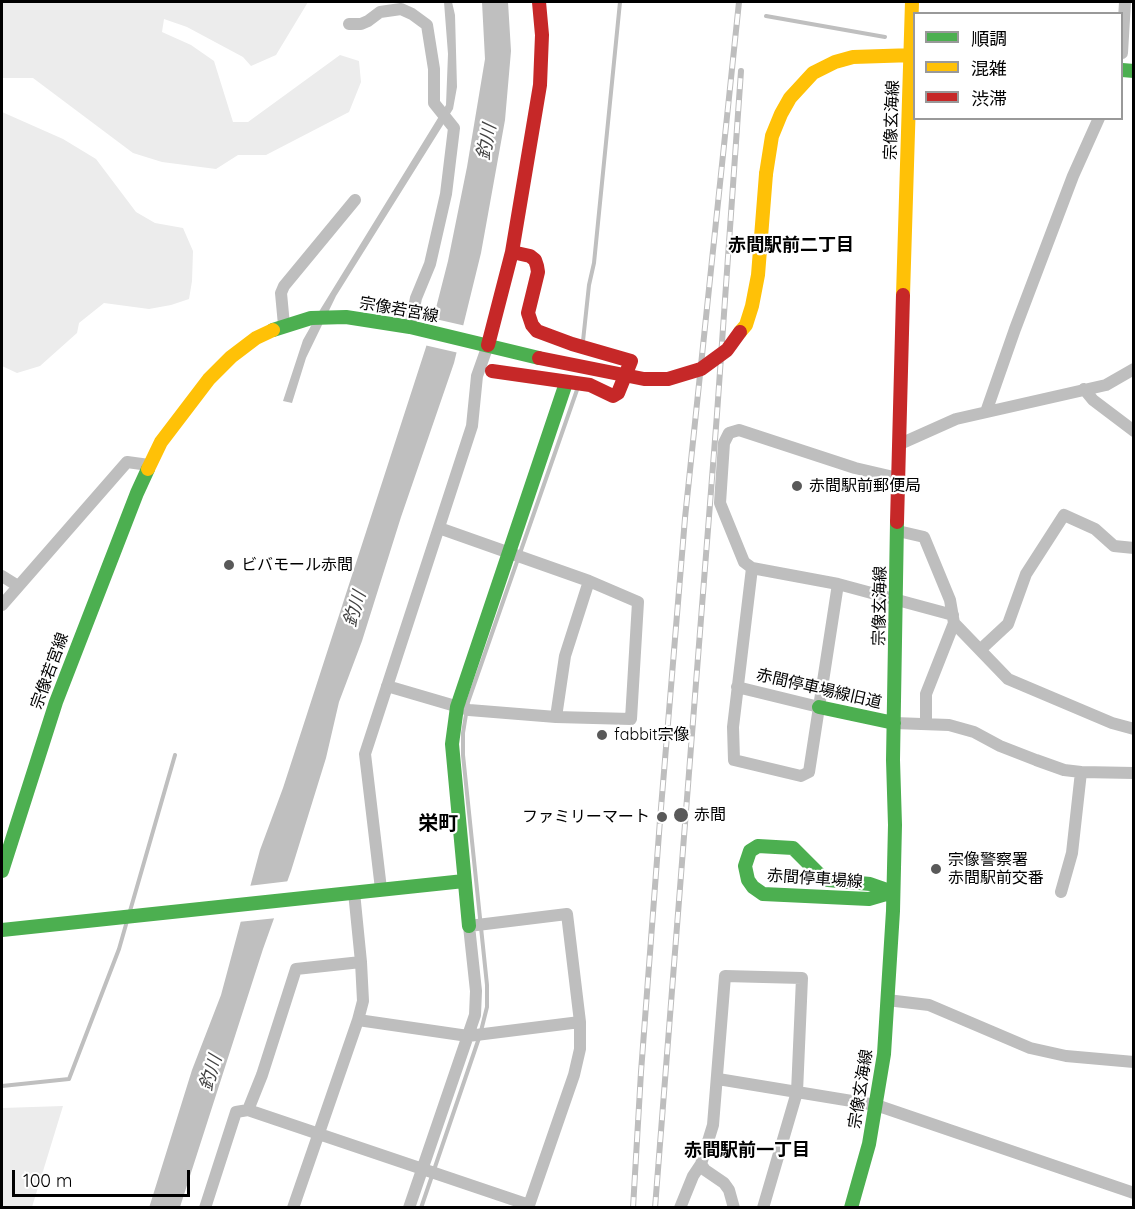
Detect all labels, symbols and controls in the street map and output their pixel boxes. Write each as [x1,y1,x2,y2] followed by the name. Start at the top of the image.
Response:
[913,12,1123,120] legend
[971,27,1007,50] text: 順調
[971,57,1007,80] text: 混雑
[881,80,903,160] street label: 宗像玄海線
[971,87,1007,110] text: 渋滞
[473,122,501,162] water label: 釣川
[728,235,854,257] district label: 赤間駅前二丁目
[358,294,440,326] street label: 宗像若宮線
[809,476,921,496] place label: 赤間駅前郵便局
[790,479,804,493] marker: 赤間駅前郵便局
[241,555,353,575] place label: ビバモール赤間
[222,558,236,572] marker: ビバモール赤間
[870,566,890,646] street label: 宗像玄海線
[339,589,371,629] water label: 釣川
[27,630,73,712] street label: 宗像若宮線
[754,665,884,713] street label: 赤間停車場線旧道
[614,725,690,745] place label: fabbit宗像
[595,728,609,742] marker: fabbit宗像
[694,805,726,825] place label: 赤間
[672,806,690,824] marker: 赤間
[522,807,650,827] place label: ファミリーマート
[655,810,669,824] marker: ファミリーマート
[418,812,458,836] district label: 栄町
[948,850,1044,888] place label: 宗像警察署 赤間駅前交番
[929,862,943,876] marker: 宗像警察署 赤間駅前交番
[766,866,864,892] street label: 赤間停車場線
[845,1048,877,1130] street label: 宗像玄海線
[195,1053,227,1093] water label: 釣川
[684,1140,810,1162] district label: 赤間駅前一丁目
[15,1158,194,1196] scale bar
[23,1169,72,1192] text: 100 m

